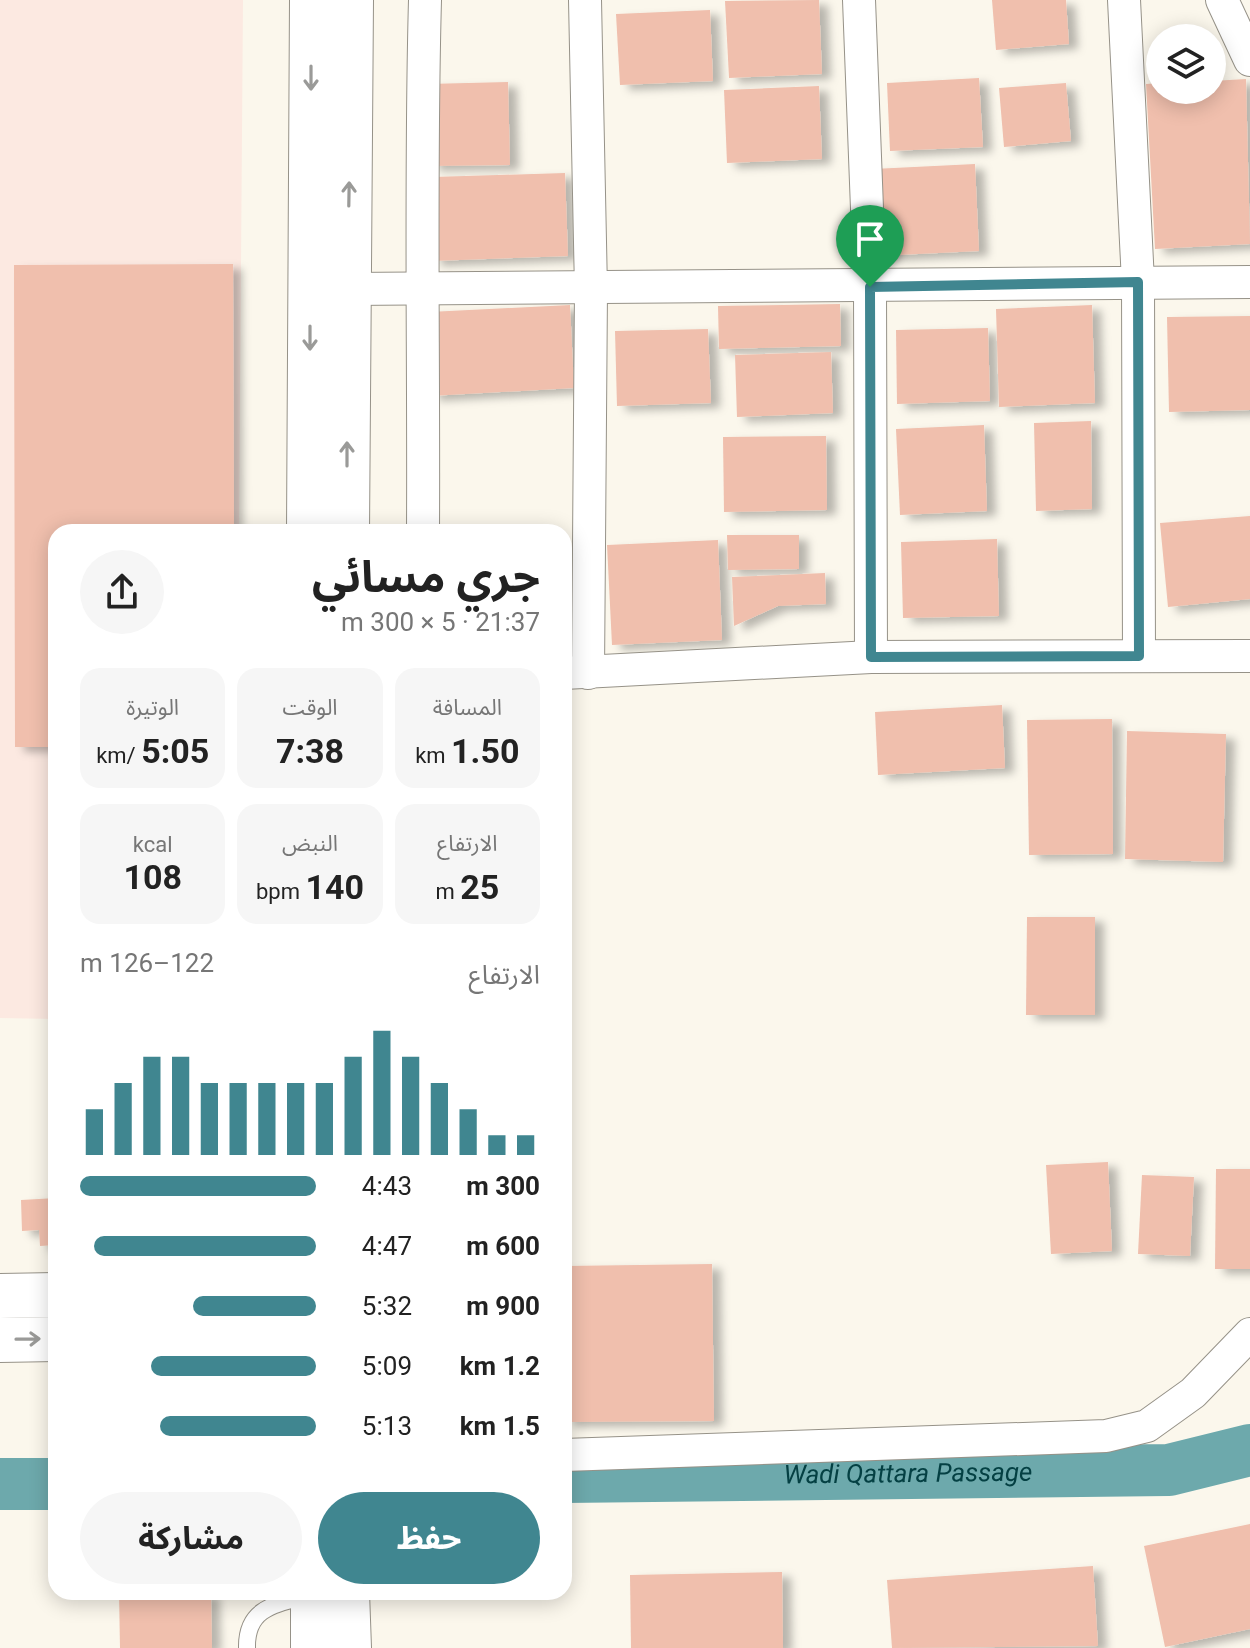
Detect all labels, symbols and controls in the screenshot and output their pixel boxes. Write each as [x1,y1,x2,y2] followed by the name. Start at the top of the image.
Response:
[1146,24,1226,104] map controls
[1146,24,1226,104] button: layers
[303,64,319,91] one-way arrow
[341,181,356,208] one-way arrow
[836,205,904,287] pin
[848,217,892,261] icon: arrive
[302,324,318,351] one-way arrow
[339,441,355,468] one-way arrow
[80,550,164,634] button: share
[312,551,540,603] text: جري مسائي
[341,607,540,637] text: 21:37 · 5 × 300 m
[126,695,179,720] text: الوتيرة
[282,695,338,720] text: الوقت
[433,695,502,720] text: المسافة
[141,731,209,771] text: 5:05
[276,731,344,771] text: 7:38
[451,731,519,771] text: 1.50
[96,743,141,768] text: /km
[415,743,451,768] text: km
[282,831,338,856] text: النبض
[437,831,498,856] text: الارتفاع
[133,832,173,857] text: kcal
[123,857,182,897] text: 108
[305,867,364,907] text: 140
[460,867,499,907] text: 25
[256,879,305,904] text: bpm
[435,879,460,904] text: m
[80,948,214,978] text: 122–126 m
[469,960,540,990] text: الارتفاع
[362,1171,412,1201] text: 4:43
[466,1171,540,1201] text: 300 m
[362,1231,412,1261] text: 4:47
[466,1231,540,1261] text: 600 m
[362,1291,412,1321] text: 5:32
[466,1291,540,1321] text: 900 m
[14,1331,41,1347] one-way arrow
[362,1351,412,1381] text: 5:09
[460,1351,540,1381] text: 1.2 km
[362,1411,412,1441] text: 5:13
[460,1411,540,1441] text: 1.5 km
[783,1457,1033,1489] water label: Wadi Qattara Passage
[80,1492,302,1584] button: مشاركة
[318,1492,540,1584] button: حفظ

